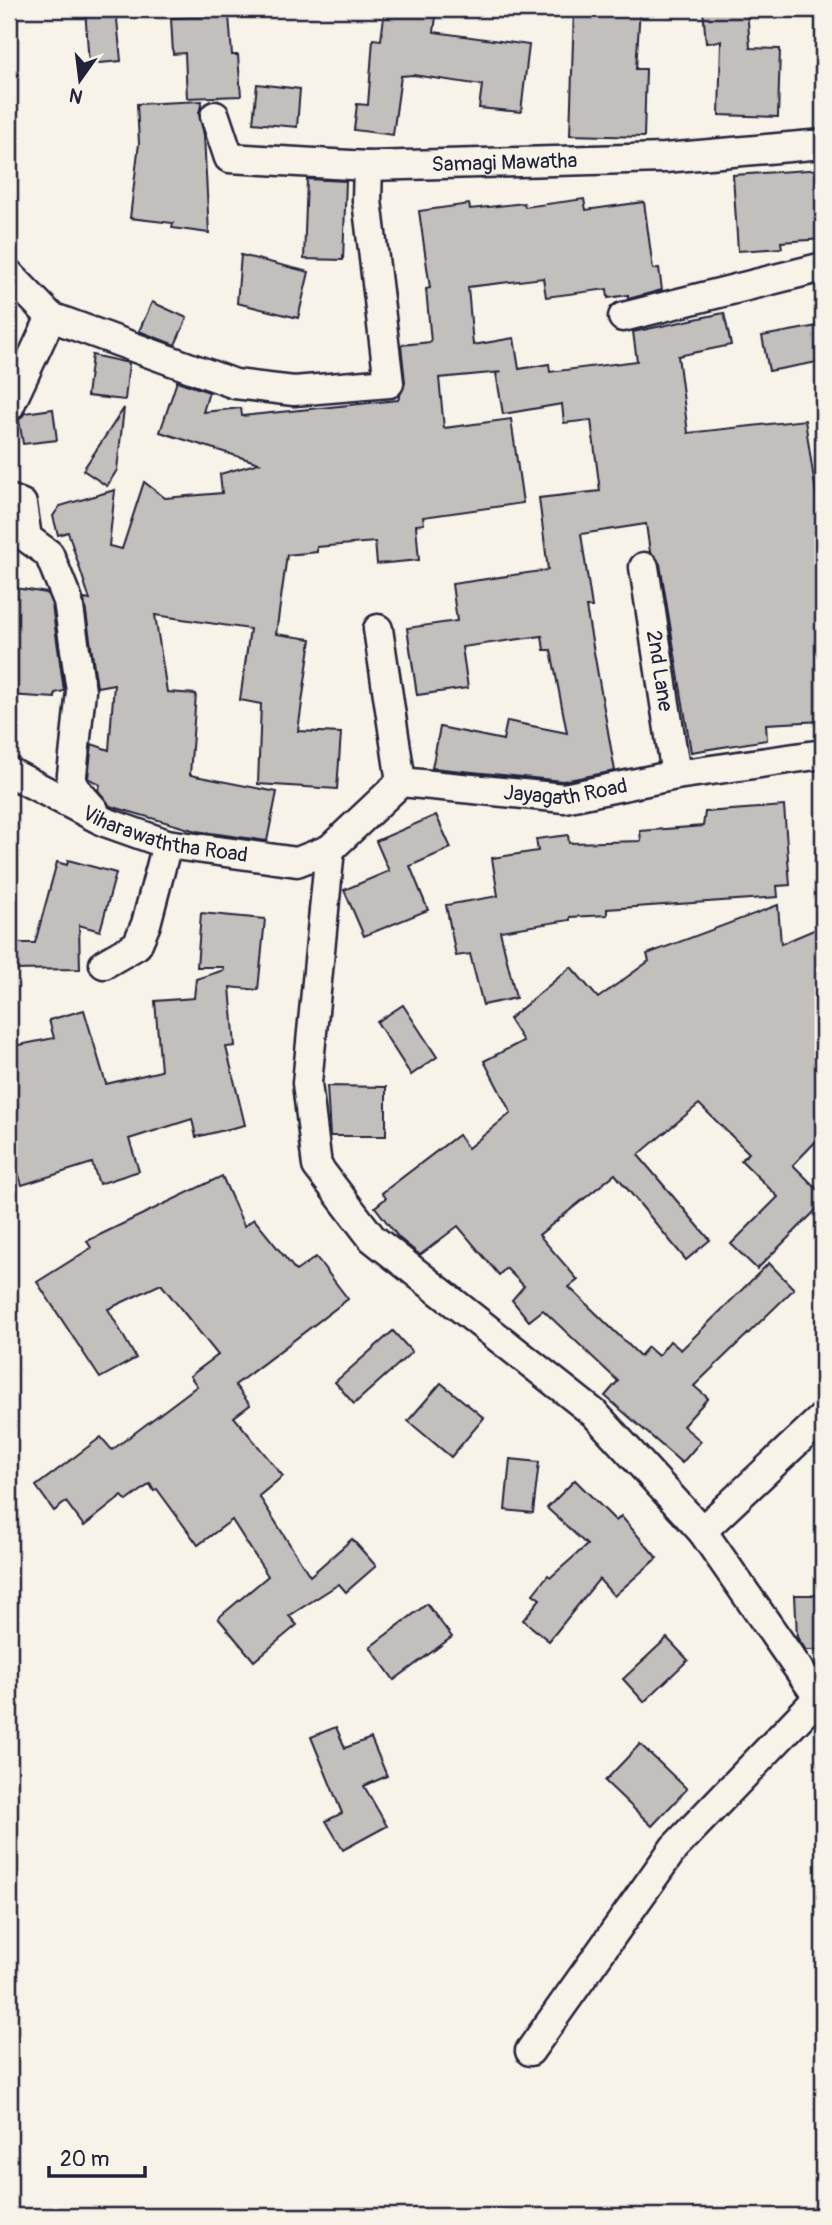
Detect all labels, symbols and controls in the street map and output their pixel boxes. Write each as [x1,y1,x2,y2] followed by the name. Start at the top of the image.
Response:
[46,46,116,116] north arrow
[67,82,85,109] text: N
[431,147,578,178] street label: Samagi Mawatha
[640,628,680,714] street label: 2nd Lane
[502,772,630,812] street label: Jayagath Road
[78,799,250,869] street label: Viharawaththa Road
[49,2134,145,2178] scale bar
[60,2146,109,2173] text: 20 m

